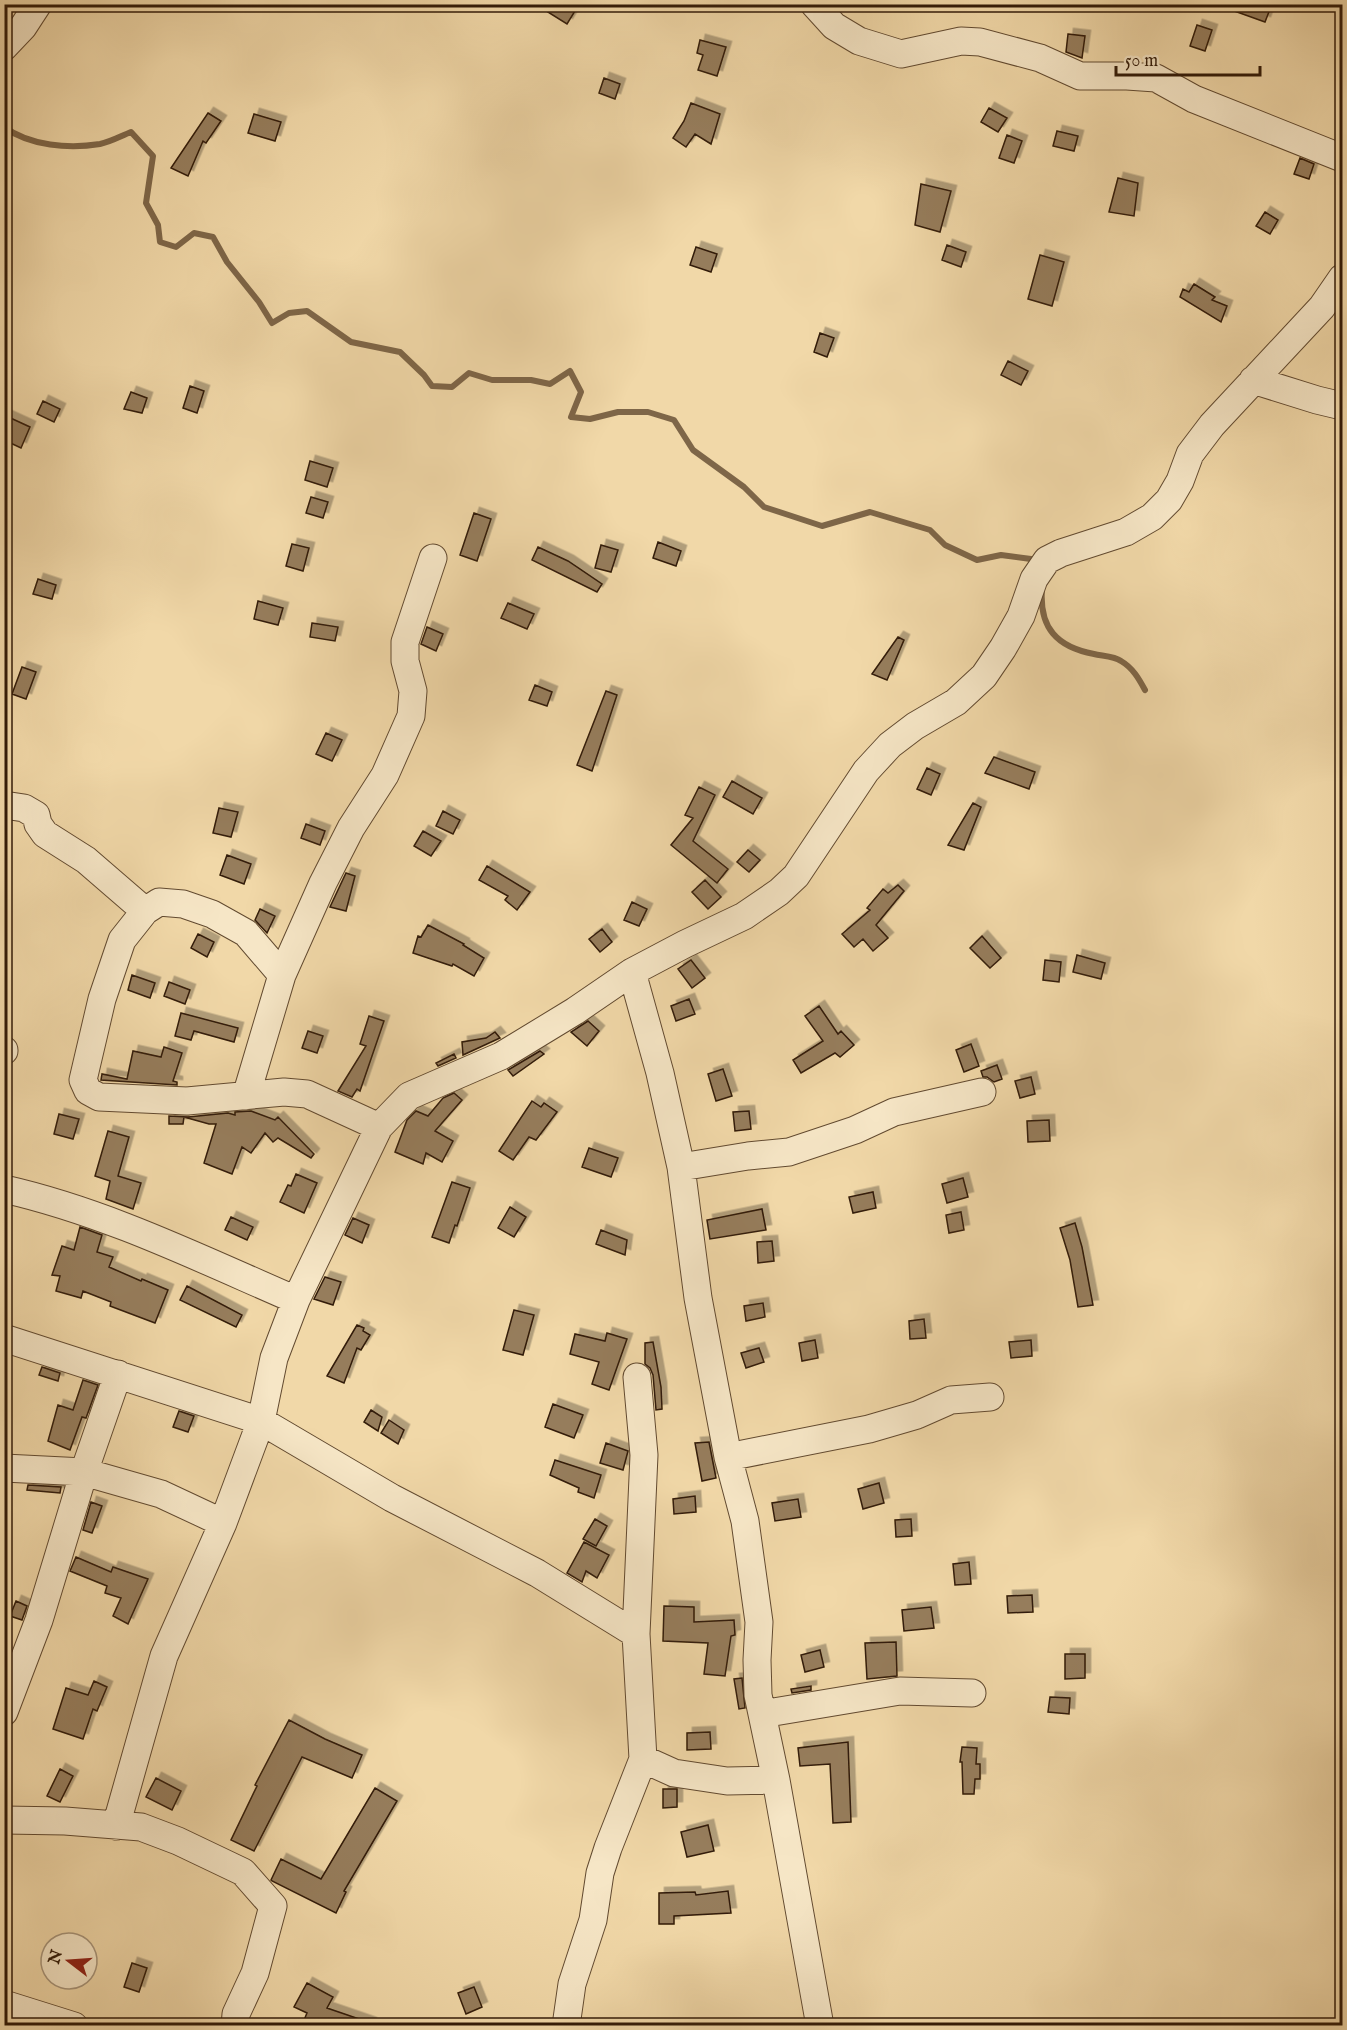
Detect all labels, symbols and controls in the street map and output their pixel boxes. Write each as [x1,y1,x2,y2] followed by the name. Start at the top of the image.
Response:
[1116,39,1260,77] scale bar
[1125,50,1158,73] text: 50 m
[39,1931,99,1991] north arrow
[45,1948,68,1968] text: N

